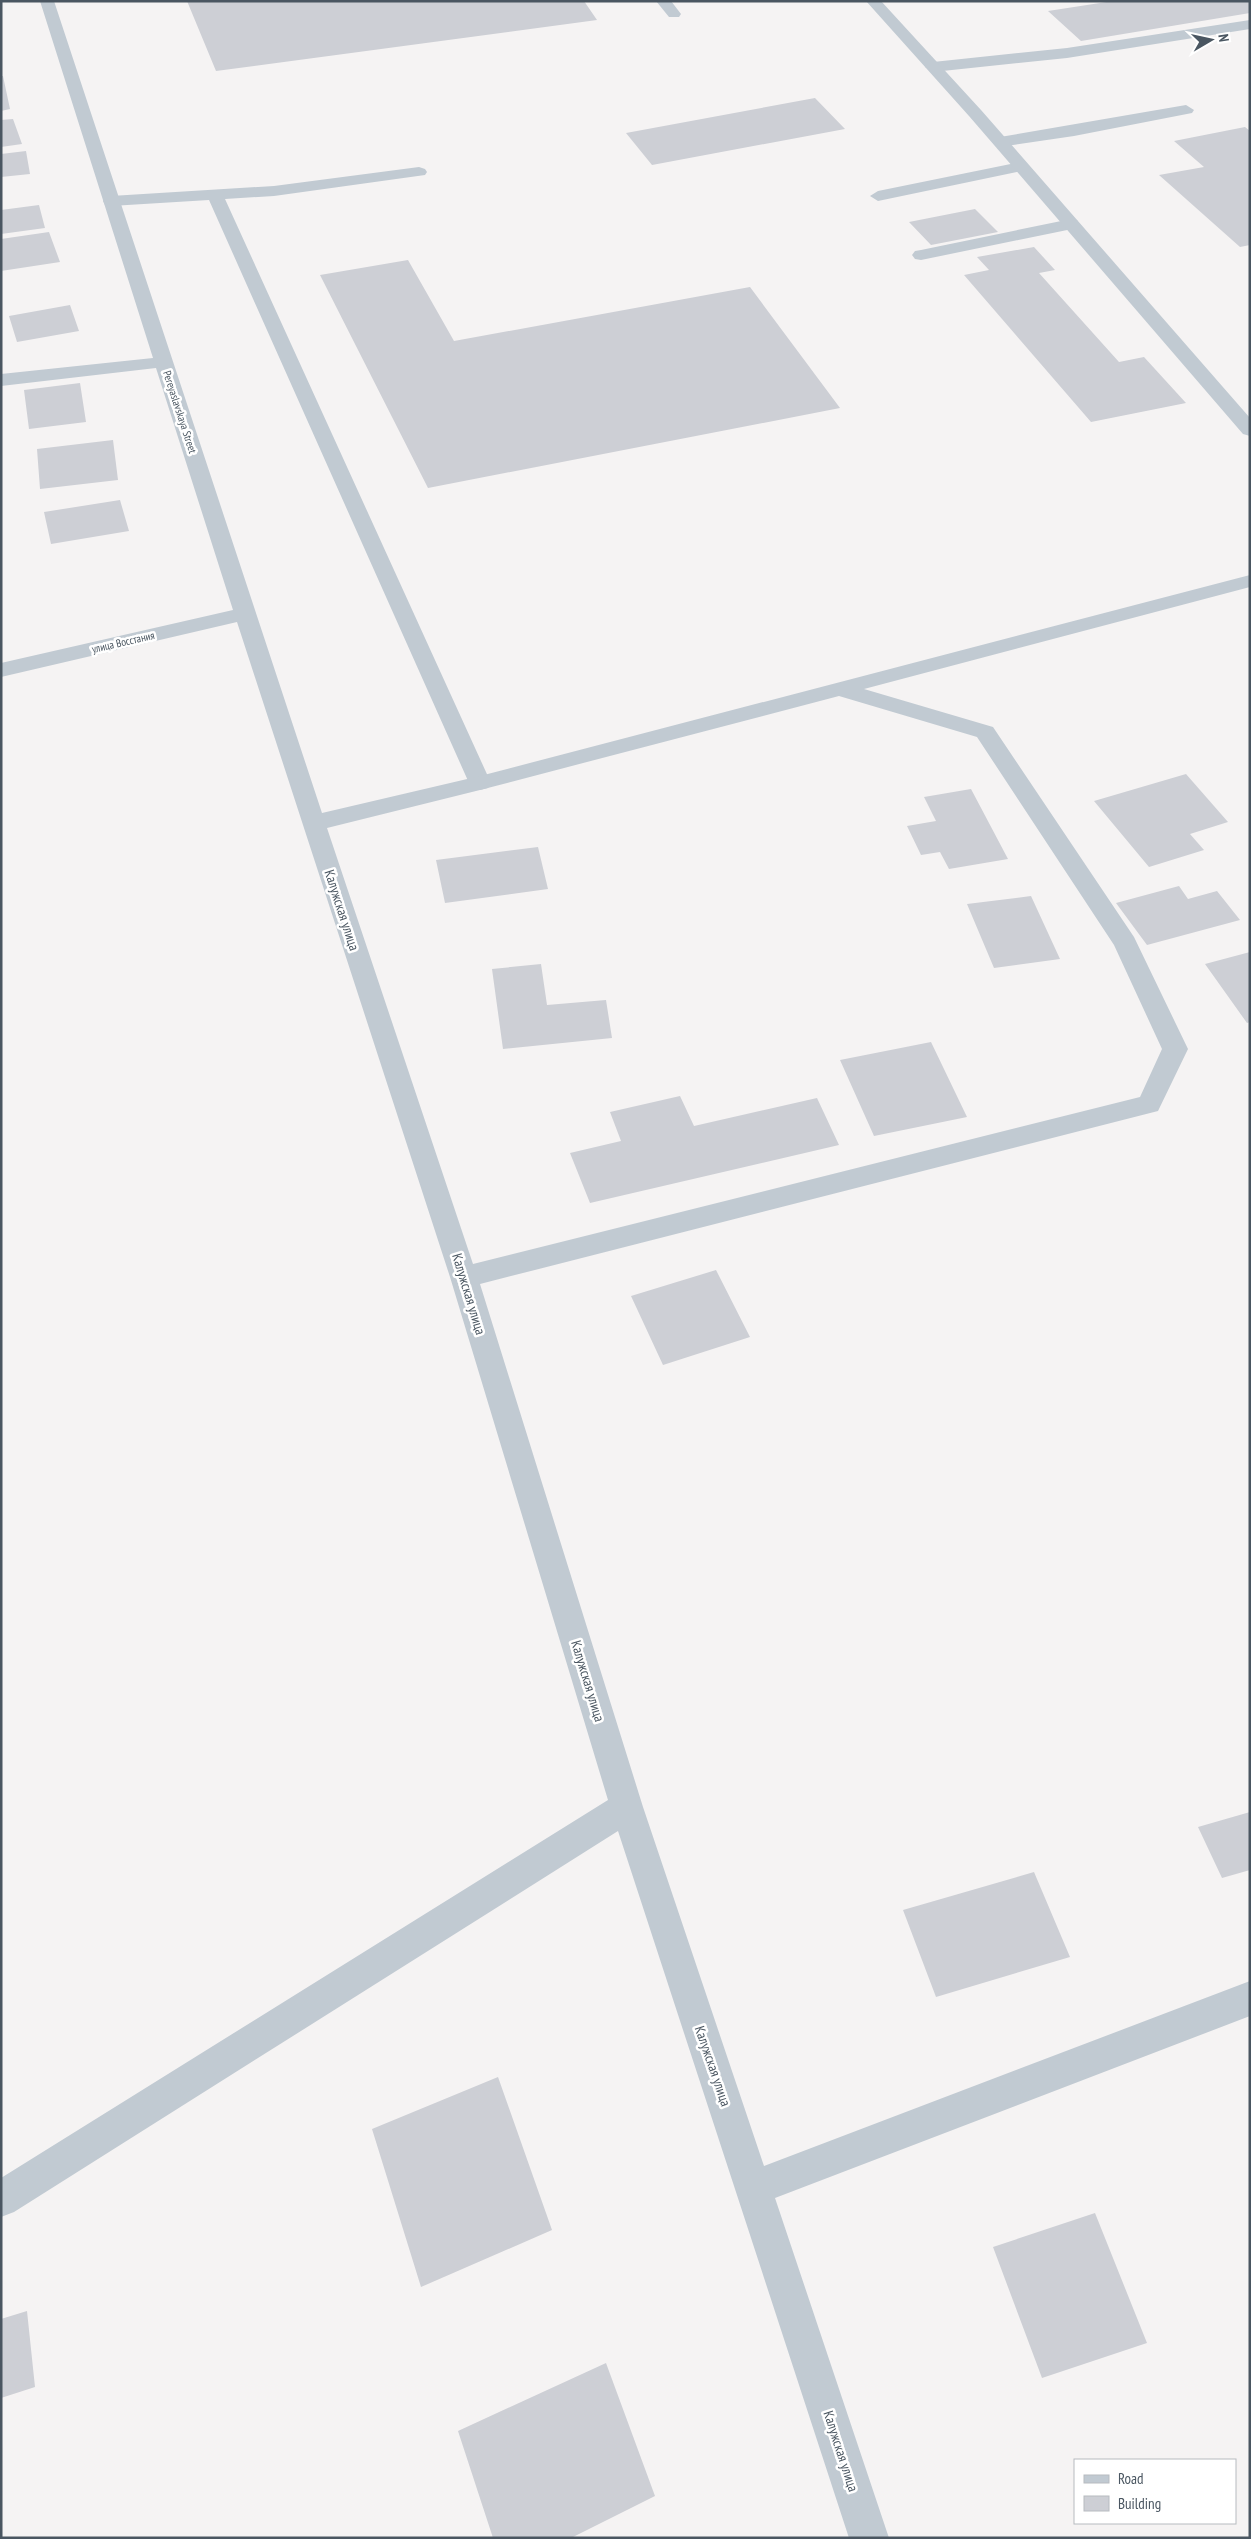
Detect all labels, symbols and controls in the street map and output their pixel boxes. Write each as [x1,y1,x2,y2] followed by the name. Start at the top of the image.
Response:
[1186,15,1236,65] north arrow
[1214,33,1233,43] text: N
[160,369,200,455] street label: Pereyaslavskaya Street
[90,628,156,656] street label: улица Восстания
[320,867,364,953] street label: Калужская улица
[448,1251,490,1337] street label: Калужская улица
[567,1638,609,1724] street label: Калужская улица
[691,2023,735,2109] street label: Калужская улица
[819,2408,863,2494] street label: Калужская улица
[1074,2459,1236,2524] legend
[1118,2469,1144,2488] text: Road
[1118,2494,1161,2513] text: Building

